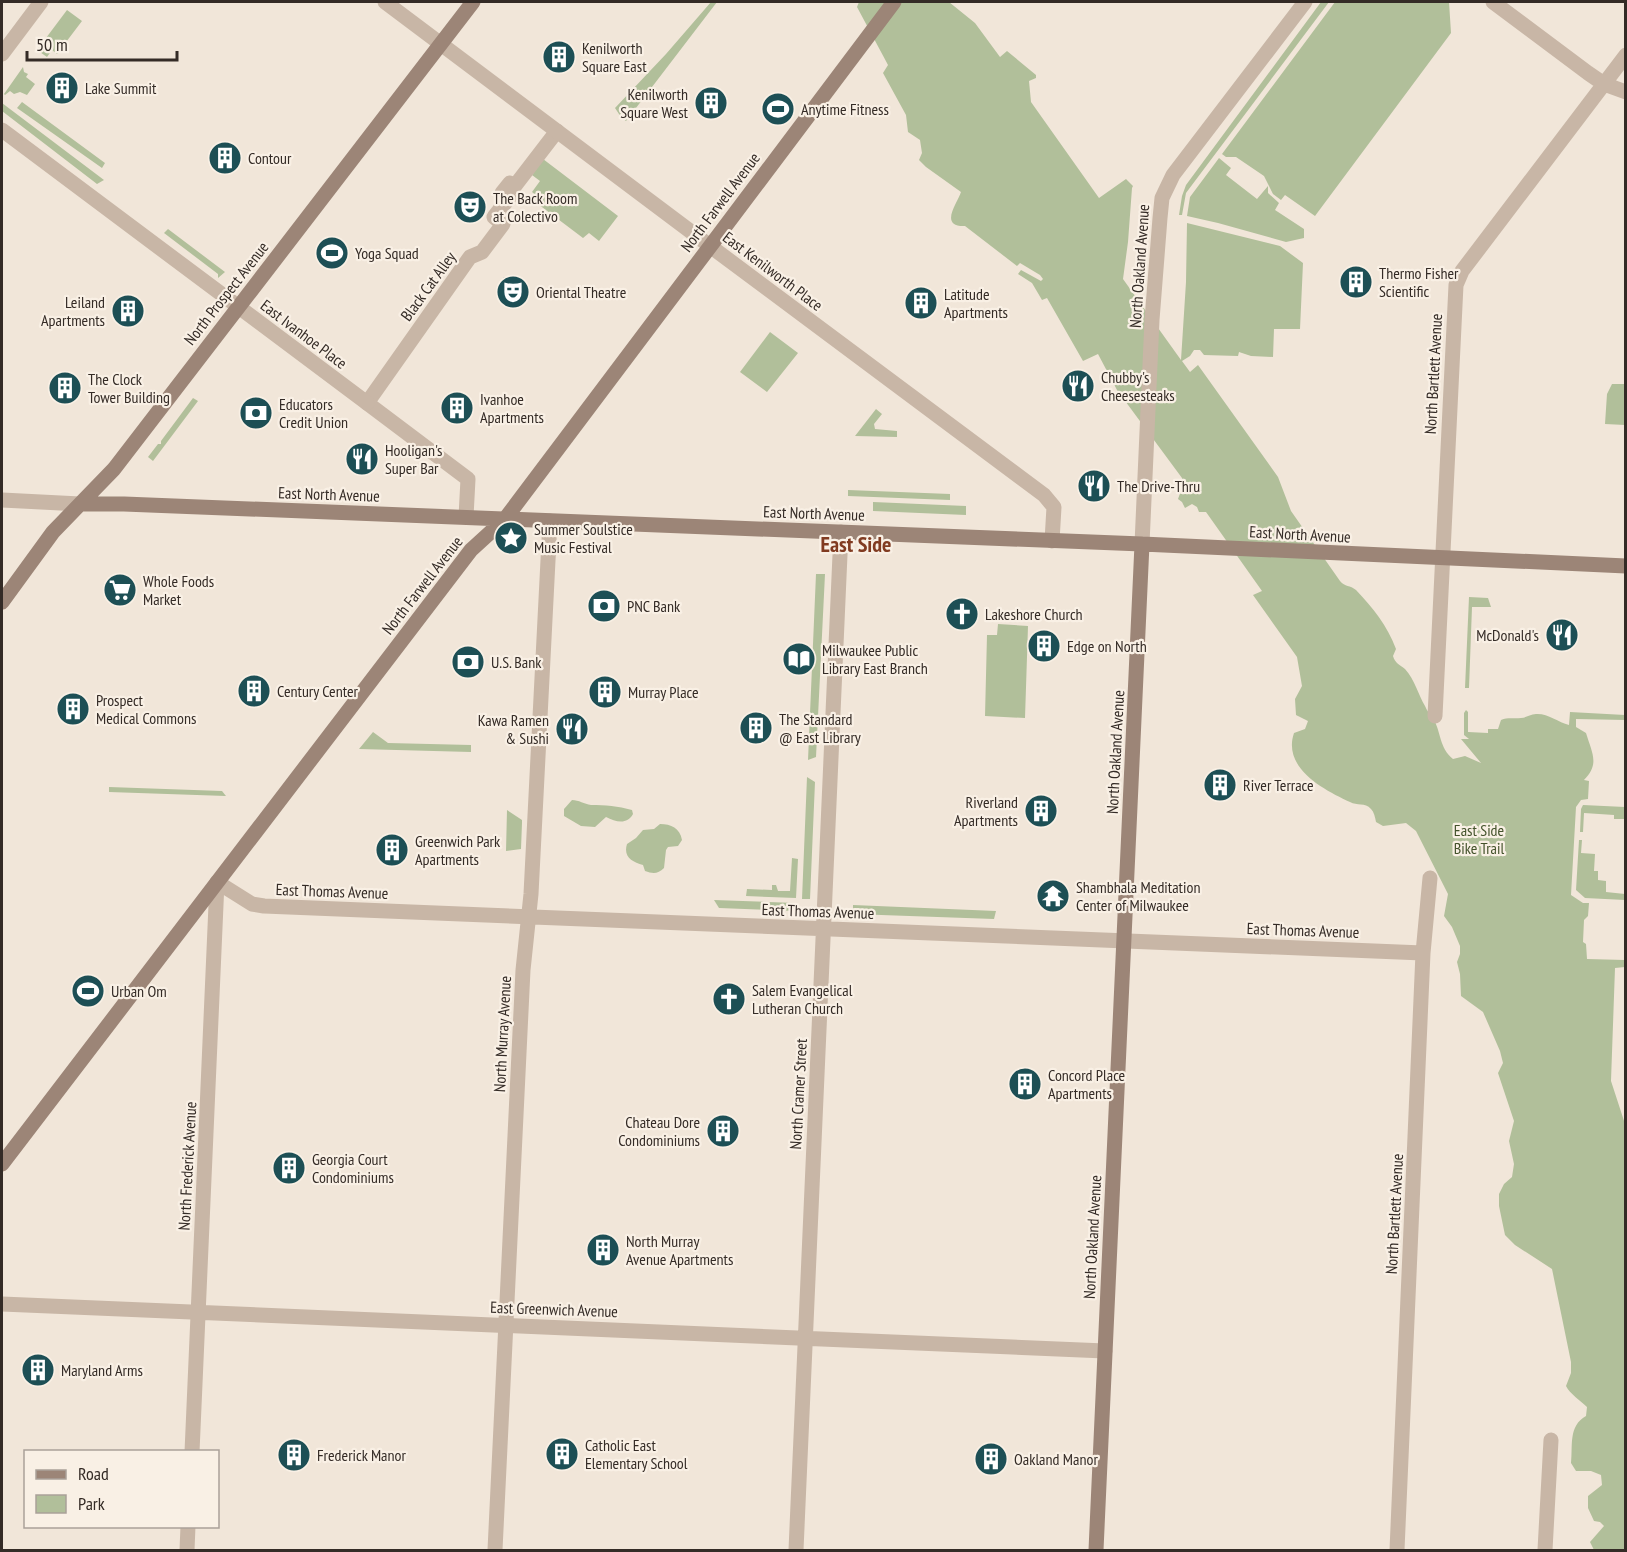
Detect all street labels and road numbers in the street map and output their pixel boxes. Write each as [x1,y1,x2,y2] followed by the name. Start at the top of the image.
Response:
[676,148,764,256] street label: North Farwell Avenue
[1125,203,1153,329] street label: North Oakland Avenue
[719,227,827,315] street label: East Kenilworth Place
[179,237,273,349] street label: North Prospect Avenue
[396,247,460,325] street label: Black Cat Alley
[257,295,351,373] street label: East Ivanhoe Place
[1420,313,1446,435] street label: North Bartlett Avenue
[278,482,380,506] street label: East North Avenue
[763,501,865,525] street label: East North Avenue
[1249,521,1351,547] street label: East North Avenue
[377,532,467,638] street label: North Farwell Avenue
[1102,690,1128,814] street label: North Oakland Avenue
[275,879,389,903] street label: East Thomas Avenue
[761,899,875,923] street label: East Thomas Avenue
[1246,918,1360,942] street label: East Thomas Avenue
[489,975,515,1093] street label: North Murray Avenue
[785,1037,811,1150] street label: North Cramer Street
[174,1101,200,1231] street label: North Frederick Avenue
[1381,1153,1407,1275] street label: North Bartlett Avenue
[1079,1175,1105,1299] street label: North Oakland Avenue
[490,1297,618,1321] street label: East Greenwich Avenue

